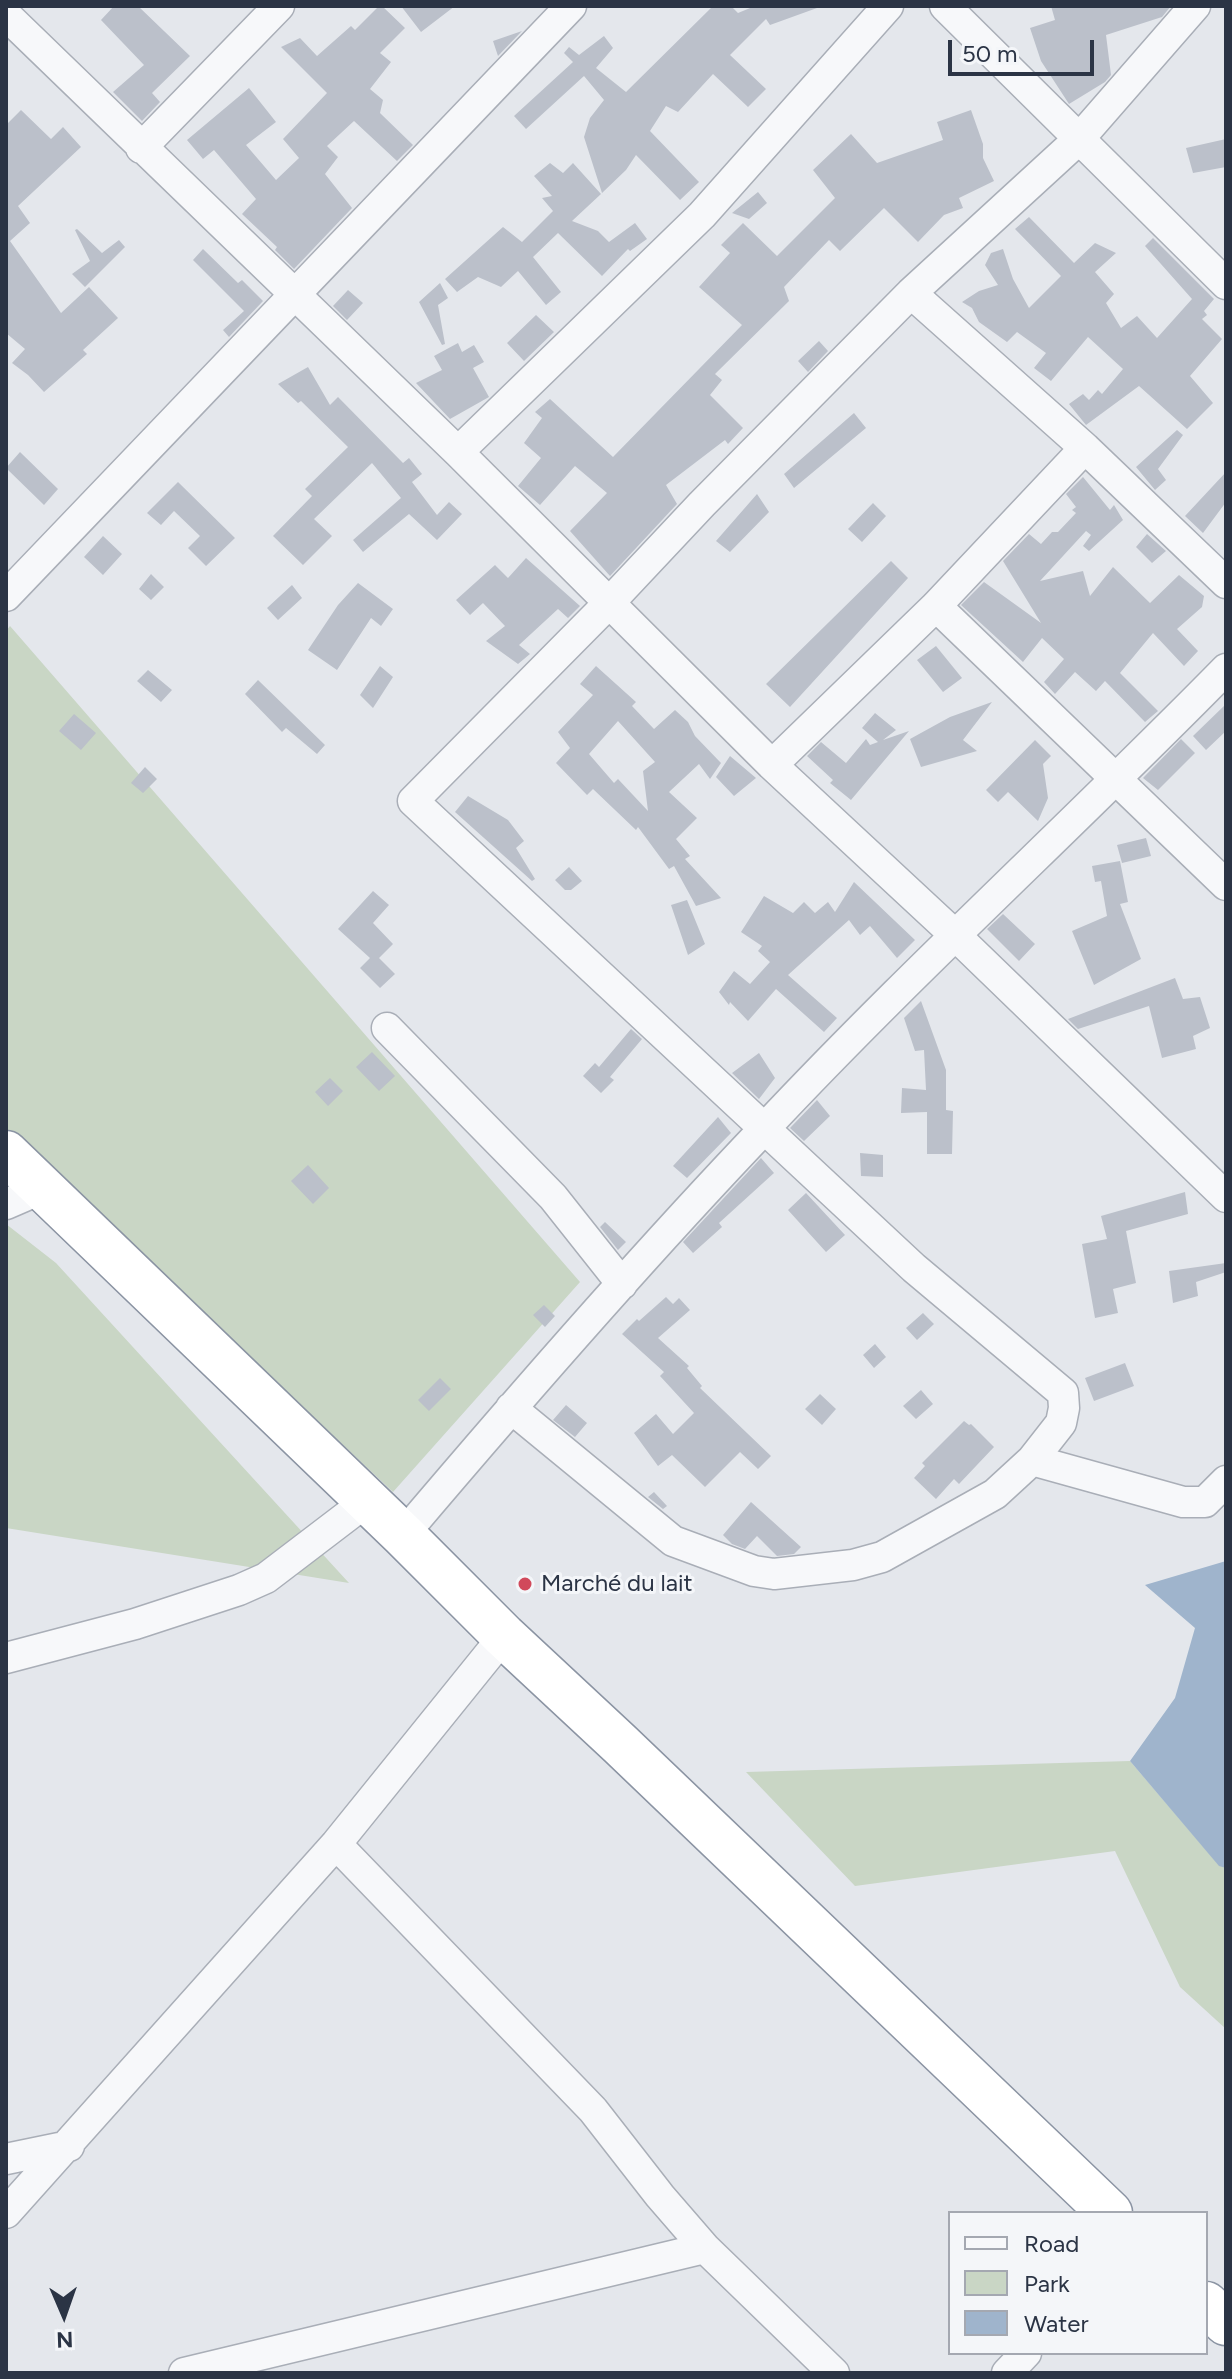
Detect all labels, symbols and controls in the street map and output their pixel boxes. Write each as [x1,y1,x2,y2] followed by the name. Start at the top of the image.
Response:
[952,24,1098,74] scale bar
[962,39,1018,68] text: 50 m
[541,1570,693,1598] place label: Marché du lait
[516,1575,534,1593] marker: Marché du lait
[948,2211,1208,2355] legend
[1024,2229,1079,2258] text: Road
[1024,2269,1070,2298] text: Park
[24,2275,104,2355] north arrow
[1024,2309,1089,2338] text: Water
[56,2326,74,2353] text: N

